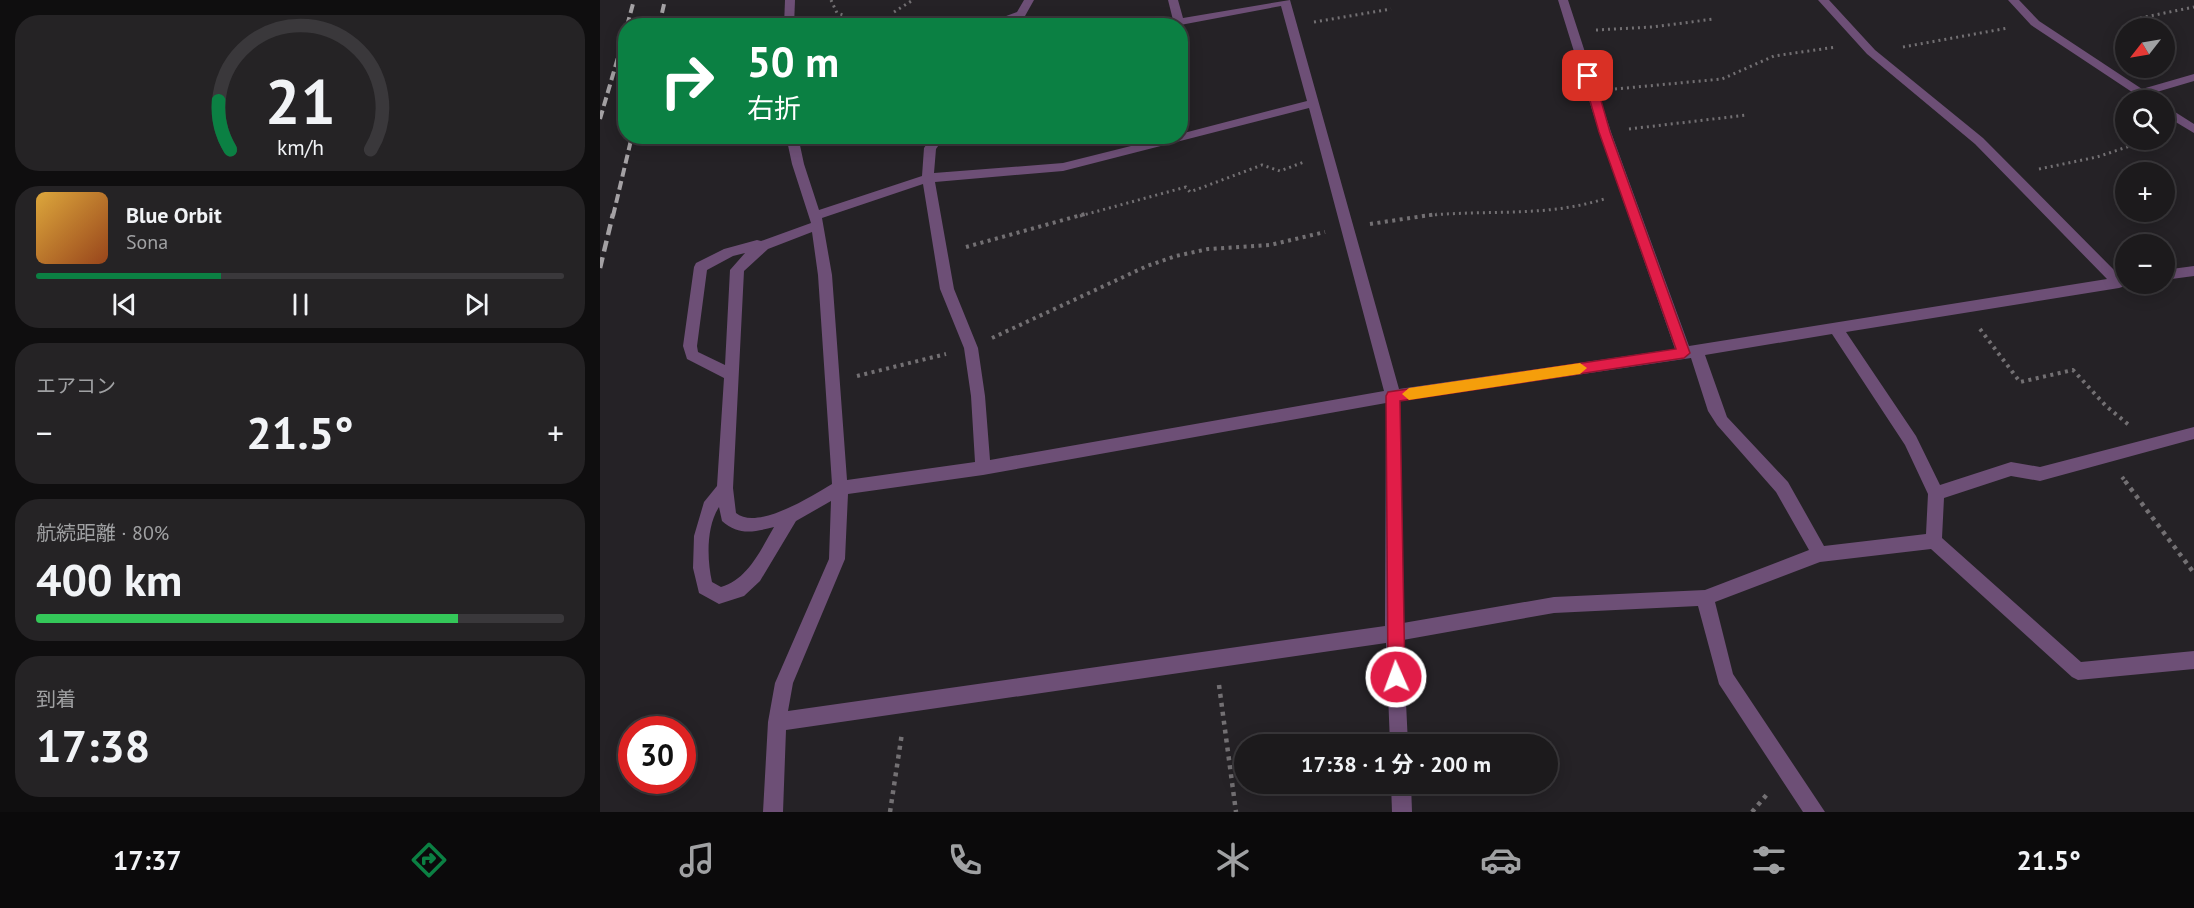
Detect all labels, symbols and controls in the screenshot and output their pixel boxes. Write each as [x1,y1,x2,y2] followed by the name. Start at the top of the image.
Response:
[2115,18,2175,78] north arrow
[2115,18,2175,294] map controls
[747,34,839,89] text: 50 m
[648,42,726,120] icon: right
[1562,50,1613,101] pin
[1571,59,1604,92] icon: arrive
[265,60,335,141] text: 21
[2115,90,2175,150] button: search
[747,91,801,125] text: 右折
[276,133,323,161] text: km/h
[2115,162,2175,222] button: +
[126,201,222,229] text: Blue Orbit
[126,229,168,255] text: Sona
[2115,234,2175,294] button: −
[108,288,141,321] icon: previous
[284,288,317,321] icon: pause
[460,288,493,321] icon: next
[36,373,116,399] text: エアコン
[246,403,354,461] text: 21.5°
[36,411,53,454] text: −
[547,411,564,454] text: +
[36,520,169,546] text: 航続距離 · 80%
[36,550,182,608] text: 400 km
[1364,645,1428,709] position arrow
[36,686,76,712] text: 到着
[36,716,150,774] text: 17:38
[618,716,696,794] speed limit sign: 30
[1301,750,1491,778] text: 17:38 · 1 分 · 200 m
[408,839,450,881] icon: directions
[676,839,718,881] icon: music
[944,839,986,881] icon: phone
[1212,839,1254,881] icon: climate
[1480,839,1522,881] icon: car
[1748,839,1790,881] icon: filters
[113,843,182,877] text: 17:37
[2017,843,2081,877] text: 21.5°

